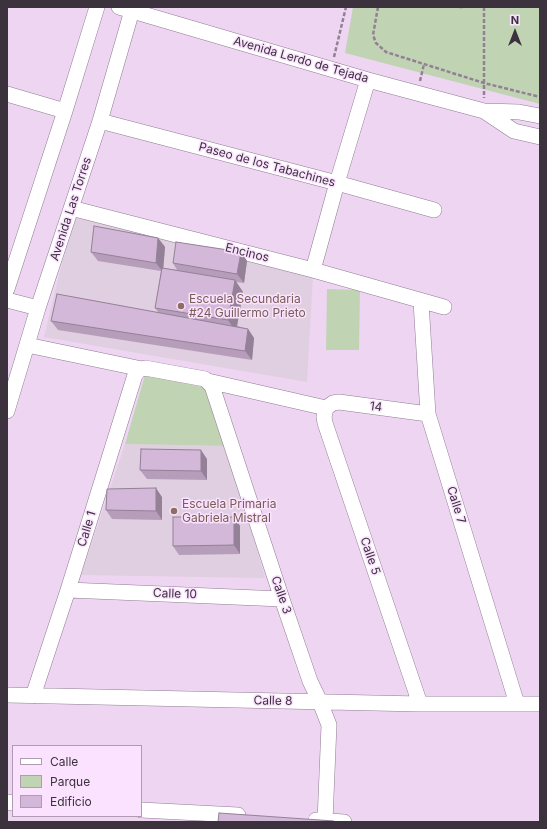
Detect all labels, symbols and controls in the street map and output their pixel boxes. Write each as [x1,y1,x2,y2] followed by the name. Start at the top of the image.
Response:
[495,12,535,52] north arrow
[511,13,519,27] text: N
[232,34,370,86] street label: Avenida Lerdo de Tejada
[197,140,337,190] street label: Paseo de los Tabachines
[47,155,95,263] street label: Avenida Las Torres
[224,241,270,265] street label: Encinos
[189,292,306,320] place label: Escuela Secundaria #24 Guillermo Prieto
[176,301,186,311] marker: Escuela Secundaria #24 Guillermo Prieto
[369,399,383,415] street label: 14
[443,484,469,526] street label: Calle 7
[182,497,276,525] place label: Escuela Primaria Gabriela Mistral
[169,506,179,516] marker: Escuela Primaria Gabriela Mistral
[75,509,99,549] street label: Calle 1
[357,535,383,577] street label: Calle 5
[268,574,294,616] street label: Calle 3
[153,586,197,602] street label: Calle 10
[253,693,293,709] street label: Calle 8
[12,745,142,817] legend
[50,754,78,769] text: Calle
[50,774,90,789] text: Parque
[50,794,92,809] text: Edificio

